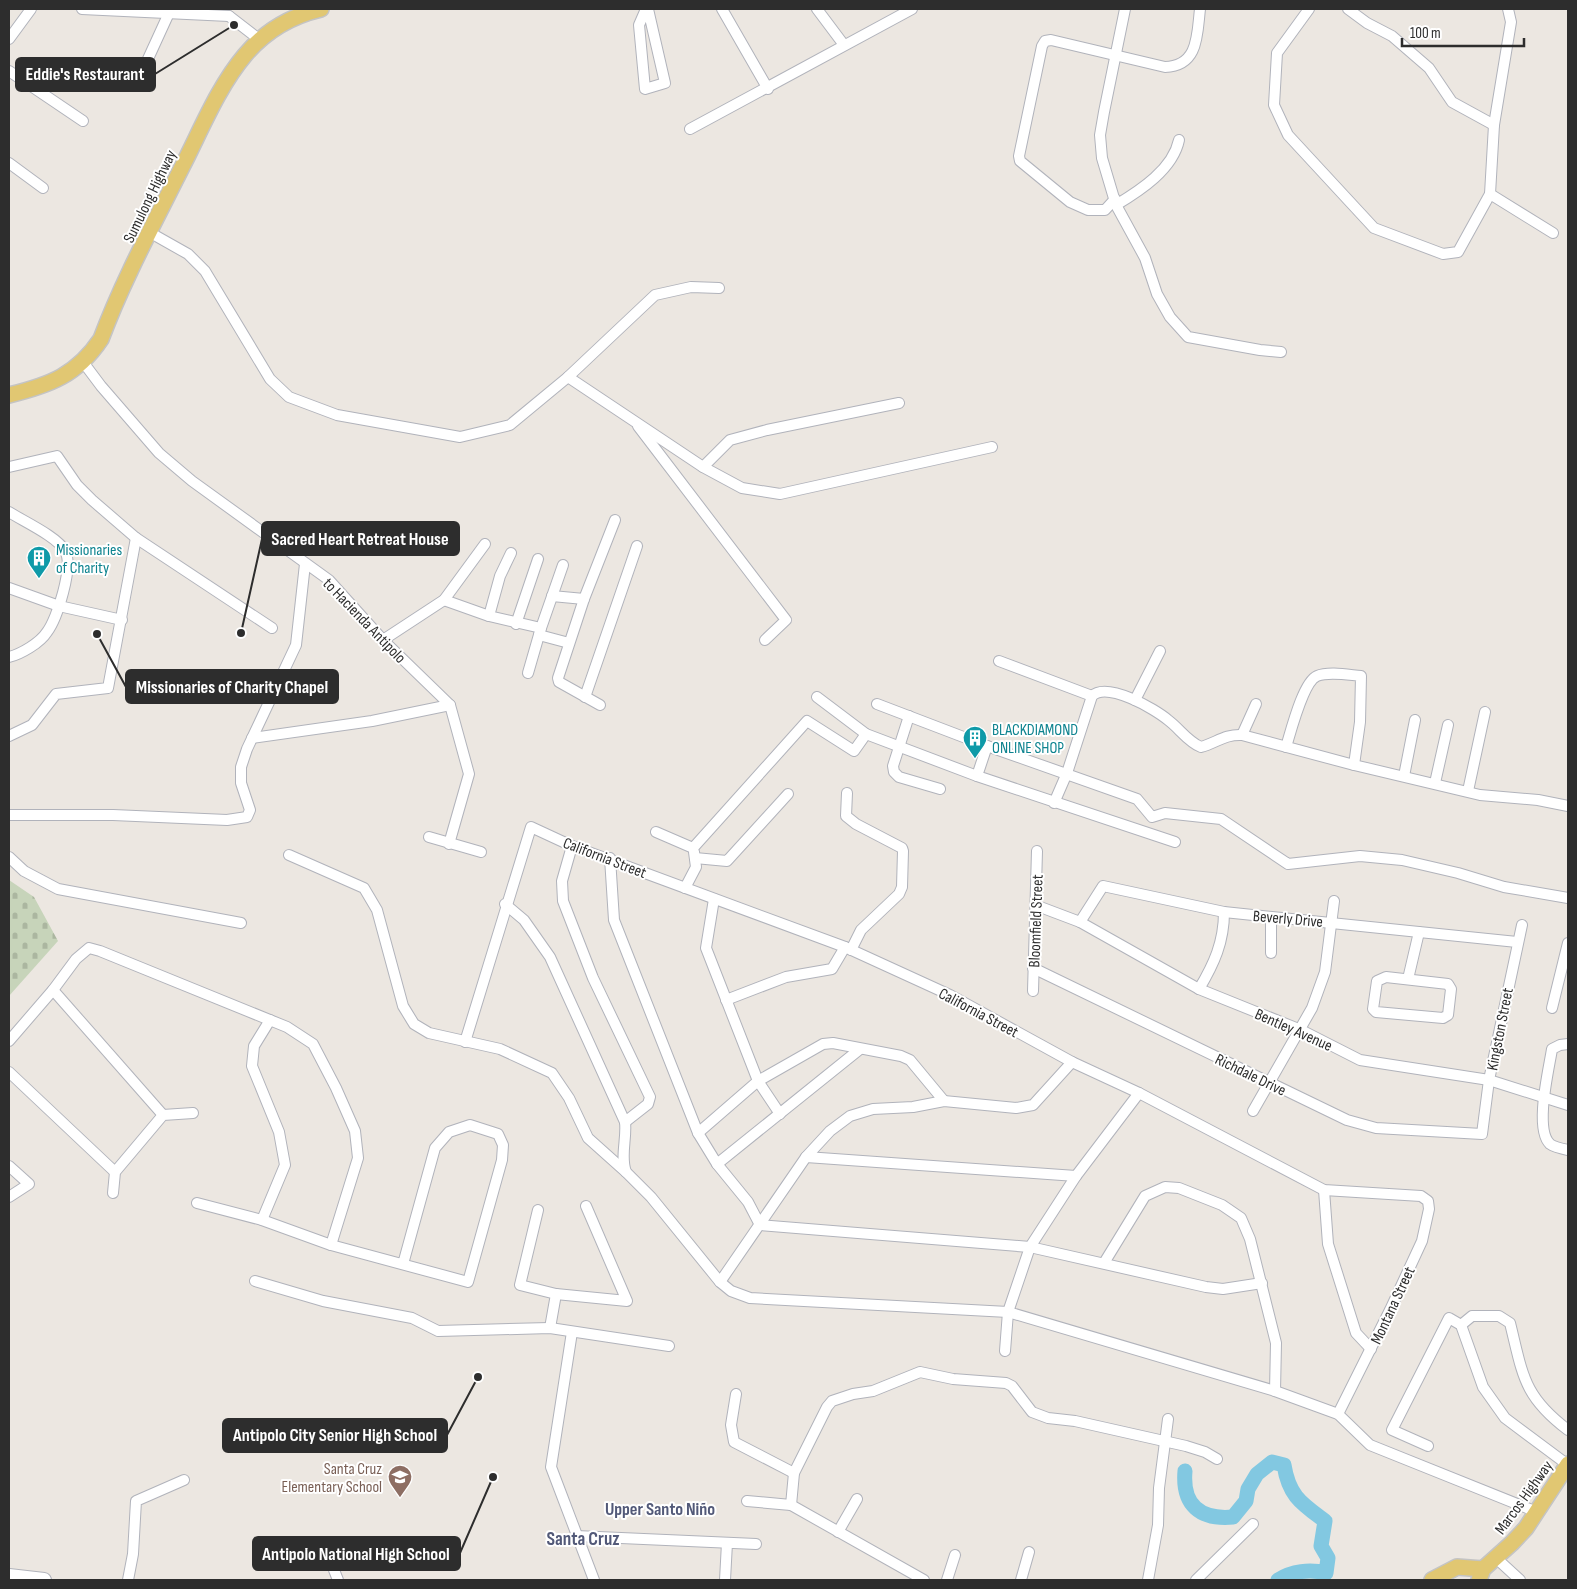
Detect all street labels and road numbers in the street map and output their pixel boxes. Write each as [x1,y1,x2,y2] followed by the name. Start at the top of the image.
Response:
[120,147,181,246] street label: Sumulong Highway
[318,574,409,668] street label: to Hacienda Antipolo
[560,834,649,883] street label: California Street
[1025,874,1048,968] street label: Bloomfield Street
[1252,907,1324,932] street label: Beverly Drive
[935,984,1022,1042] street label: California Street
[1483,986,1518,1072] street label: Kingston Street
[1252,1005,1335,1056] street label: Bentley Avenue
[1212,1050,1289,1101] street label: Richdale Drive
[1367,1264,1420,1347] street label: Montana Street
[1491,1457,1557,1538] street label: Marcos Highway

